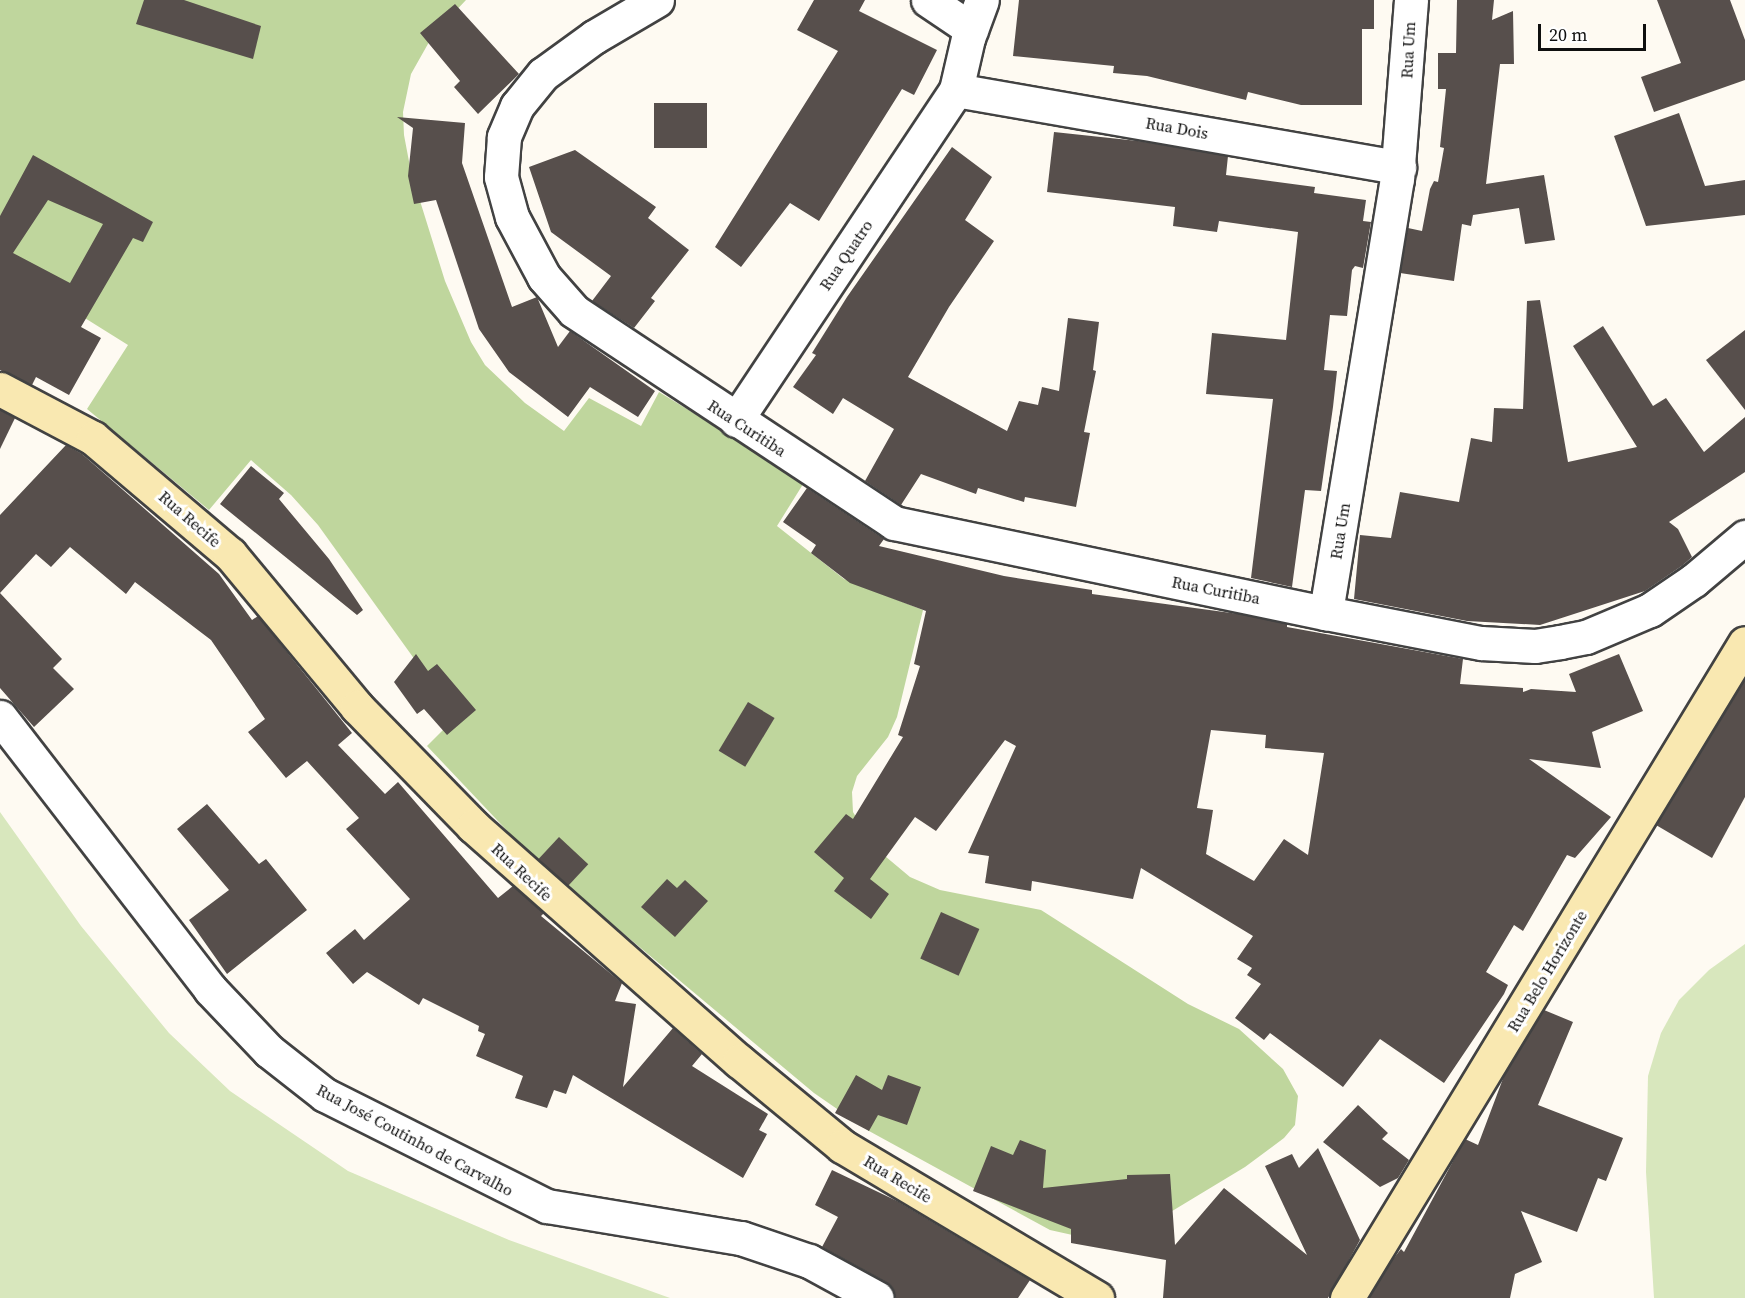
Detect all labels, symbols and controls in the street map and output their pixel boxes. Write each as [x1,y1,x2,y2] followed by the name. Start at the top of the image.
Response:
[1541,12,1649,50] scale bar
[1397,21,1419,79] street label: Rua Um
[1549,22,1587,47] text: 20 m
[1144,113,1210,143] street label: Rua Dois
[815,216,877,294] street label: Rua Quatro
[704,396,790,460] street label: Rua Curitiba
[155,487,225,551] street label: Rua Recife
[1326,501,1354,561] street label: Rua Um
[1170,572,1262,608] street label: Rua Curitiba
[488,839,556,905] street label: Rua Recife
[1503,907,1591,1035] street label: Rua Belo Horizonte
[313,1080,517,1200] street label: Rua José Coutinho de Carvalho
[860,1151,936,1207] street label: Rua Recife

